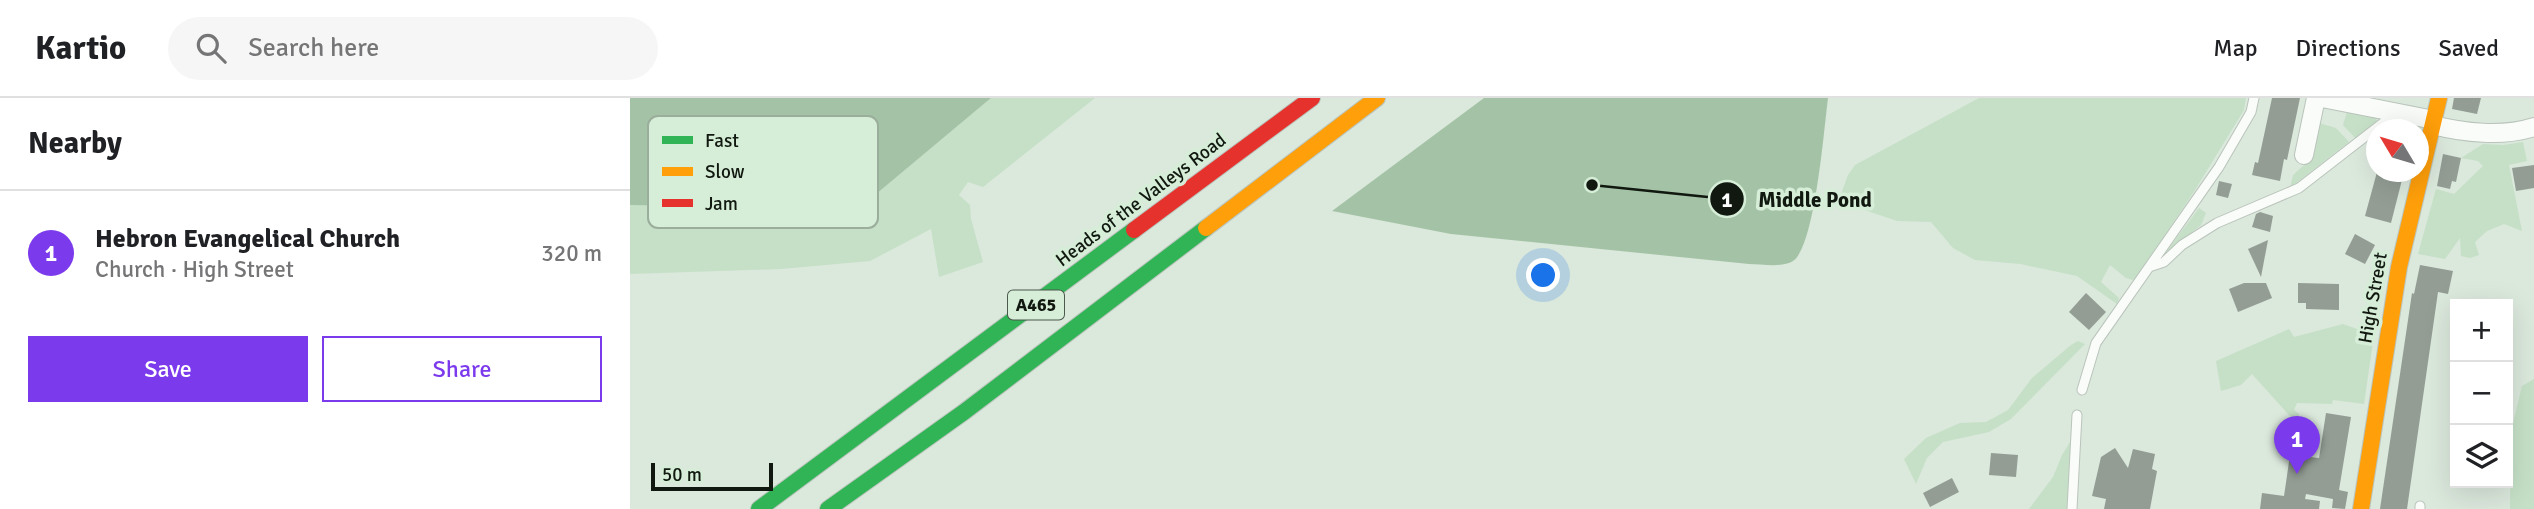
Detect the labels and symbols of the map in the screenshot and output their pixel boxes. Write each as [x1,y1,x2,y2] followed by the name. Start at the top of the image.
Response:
[648,116,878,228] legend
[2366,119,2429,182] north arrow
[1051,128,1231,272] street label: Heads of the Valleys Road
[705,129,739,153] text: Fast
[705,160,745,184] text: Slow
[1709,178,1886,220] callout: Middle Pond
[1721,187,1733,213] text: 1
[1758,187,1872,213] text: Middle Pond
[705,192,738,216] text: Jam
[2353,250,2393,345] street label: High Street
[1526,258,1560,292] your location
[1008,290,1064,320] road number: A465
[2274,416,2320,474] pin: 1
[651,460,774,492] scale bar

